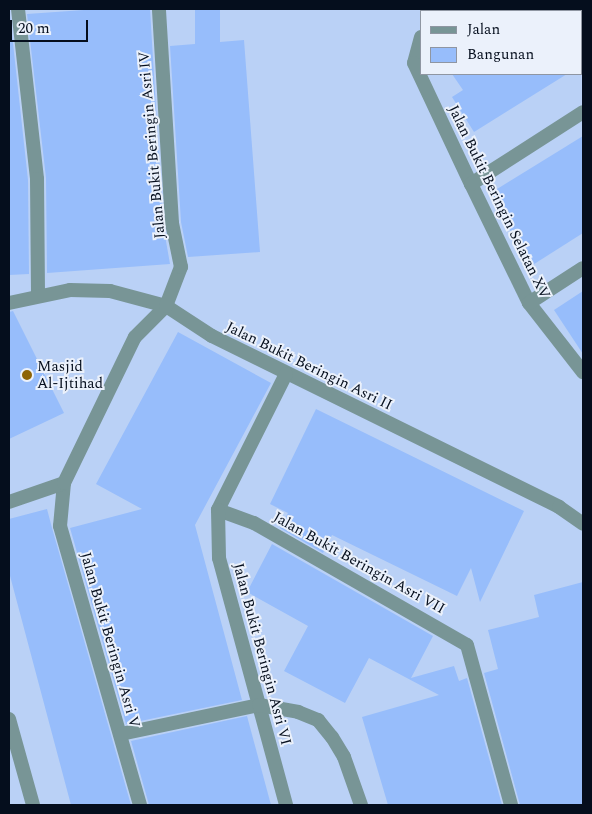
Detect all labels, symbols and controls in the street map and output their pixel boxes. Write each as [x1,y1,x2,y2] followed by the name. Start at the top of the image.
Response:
[12,10,90,42] scale bar
[420,10,582,75] legend
[18,17,50,40] text: 20 m
[467,18,500,41] text: Jalan
[467,43,534,66] text: Bangunan
[135,51,169,239] street label: Jalan Bukit Beringin Asri IV
[444,102,554,302] street label: Jalan Bukit Beringin Selatan XV
[223,318,395,414] street label: Jalan Bukit Beringin Asri II
[37,357,103,392] place label: Masjid Al-Ijtihad
[21,369,33,381] marker: Masjid Al-Ijtihad
[270,508,448,618] street label: Jalan Bukit Beringin Asri VII
[76,550,144,730] street label: Jalan Bukit Beringin Asri V
[229,561,295,747] street label: Jalan Bukit Beringin Asri VI

